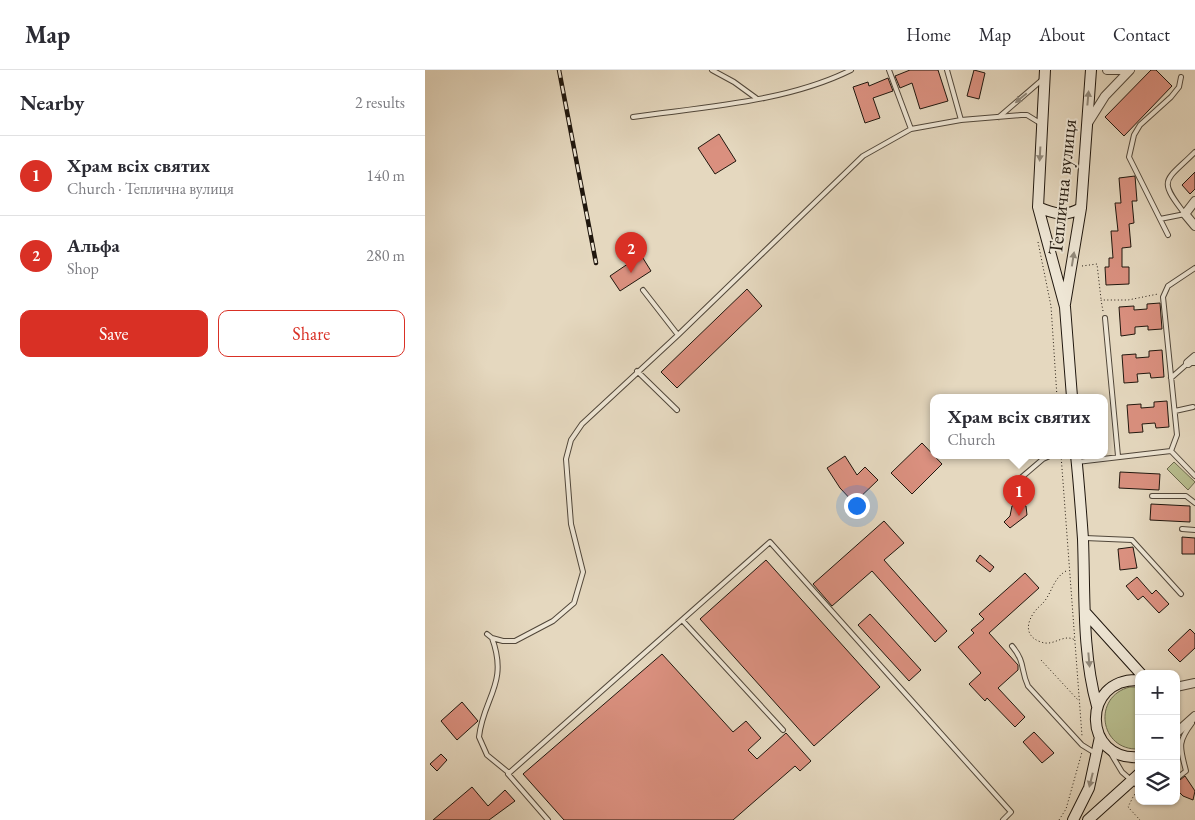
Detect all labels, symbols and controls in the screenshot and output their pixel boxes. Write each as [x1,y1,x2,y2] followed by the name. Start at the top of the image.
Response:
[25,19,70,50] text: Map
[906,23,951,46] text: Home
[979,23,1011,46] text: Map
[1039,23,1085,46] text: About
[1113,23,1170,46] text: Contact
[20,89,84,116] text: Nearby
[1085,89,1093,105] one-way arrow
[355,92,405,113] text: 2 results
[1015,92,1027,103] one-way arrow
[1042,118,1082,256] street label: Теплична вулиця
[1036,146,1044,162] one-way arrow
[67,153,210,178] text: Храм всіх святих
[32,165,40,186] text: 1
[366,165,405,186] text: 140 m
[67,178,234,199] text: Church · Теплична вулиця
[615,232,647,273] pin: 2
[67,233,120,258] text: Альфа
[32,245,40,266] text: 2
[366,245,405,266] text: 280 m
[1069,251,1077,267] one-way arrow
[67,258,99,279] text: Shop
[20,310,208,357] button: Save
[218,310,405,357] button: Share
[930,394,1108,459] popup
[947,404,1091,429] text: Храм всіх святих
[947,429,996,450] text: Church
[1003,475,1035,516] pin: 1
[844,493,870,519] your location
[1086,652,1094,668] one-way arrow
[1135,670,1180,805] map controls
[1135,670,1180,715] button: +
[1135,715,1180,760] button: −
[1135,760,1180,805] button: layers
[1087,773,1095,788] one-way arrow

